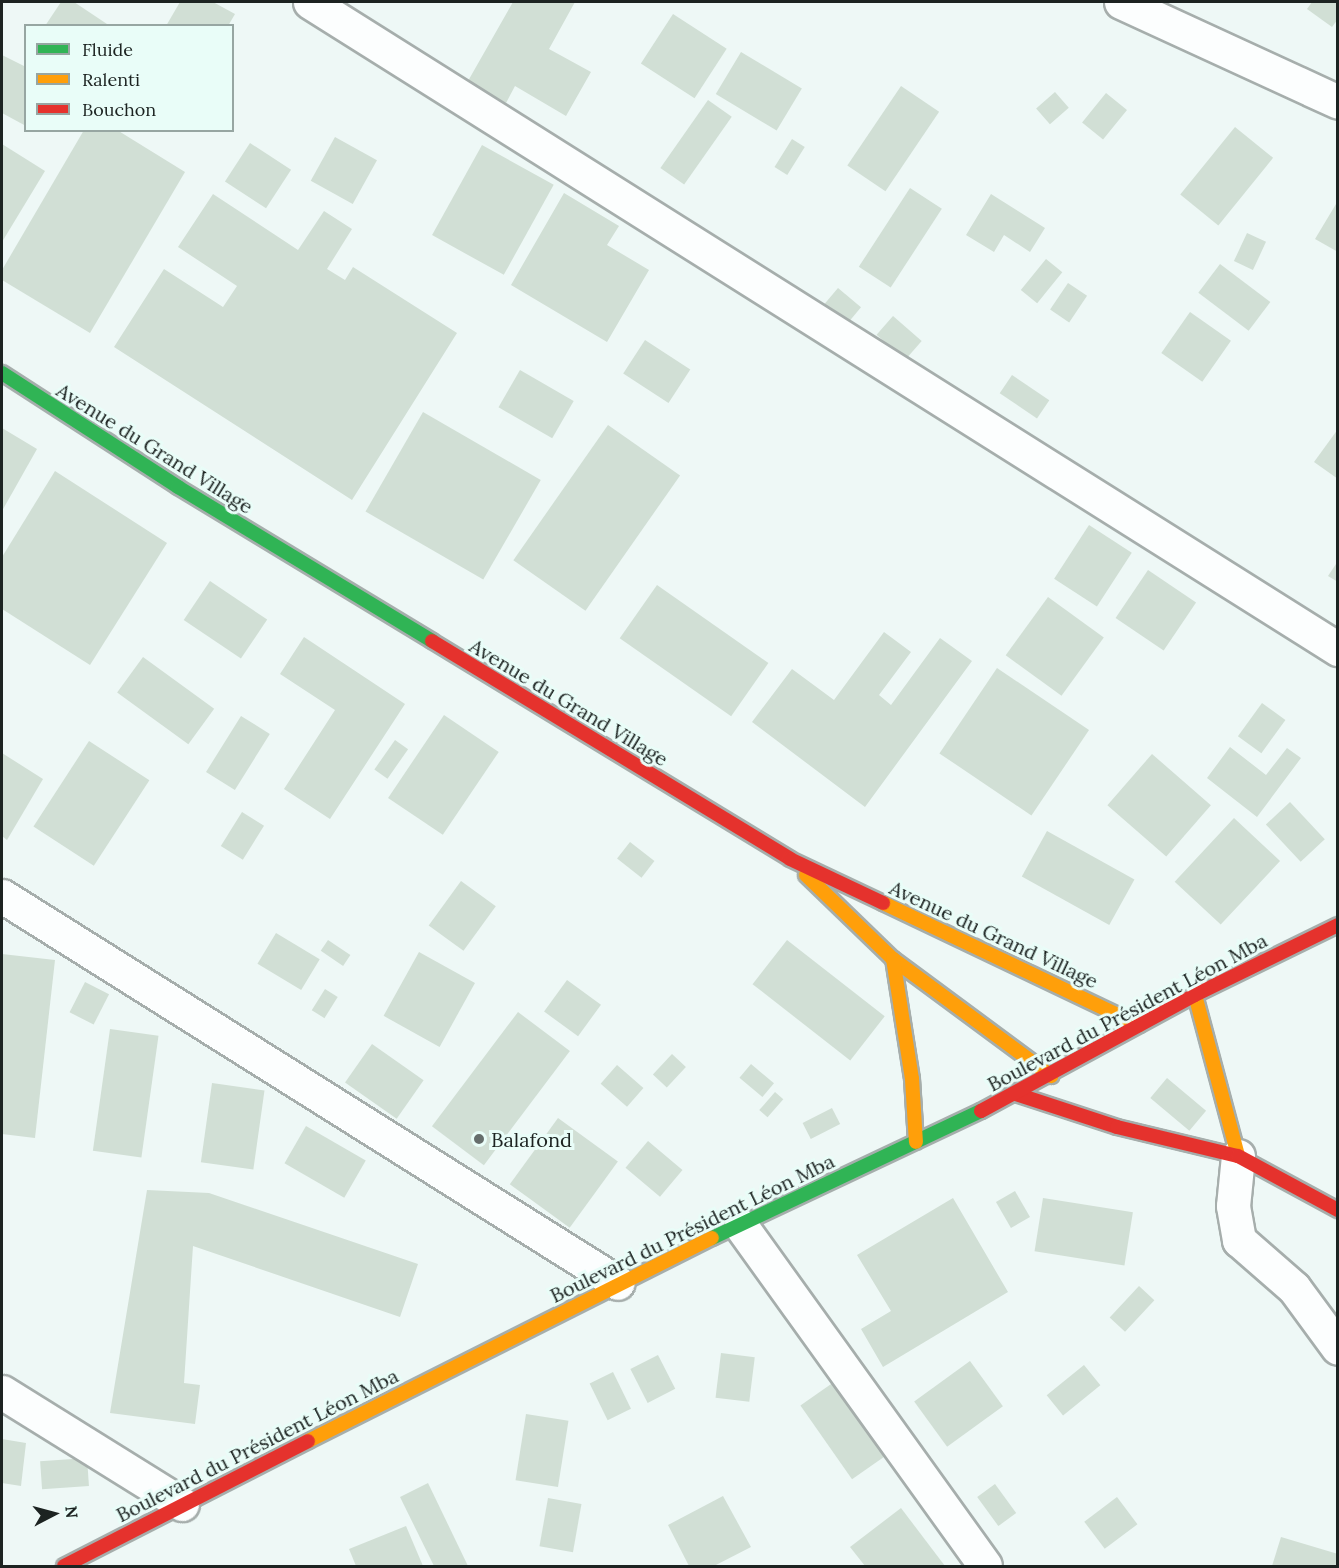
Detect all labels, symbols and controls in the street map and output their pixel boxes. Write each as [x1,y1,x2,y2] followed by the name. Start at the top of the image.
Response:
[24,24,234,132] legend
[82,38,133,61] text: Fluide
[82,68,140,91] text: Ralenti
[82,98,156,121] text: Bouchon
[52,378,258,518] street label: Avenue du Grand Village
[465,633,673,771] street label: Avenue du Grand Village
[886,875,1102,993] street label: Avenue du Grand Village
[983,928,1271,1096] street label: Boulevard du Président Léon Mba
[491,1127,572,1151] place label: Balafond
[472,1132,486,1146] marker: Balafond
[546,1149,838,1307] street label: Boulevard du Président Léon Mba
[112,1363,402,1527] street label: Boulevard du Président Léon Mba
[24,1484,84,1544] north arrow
[61,1505,82,1519] text: N

